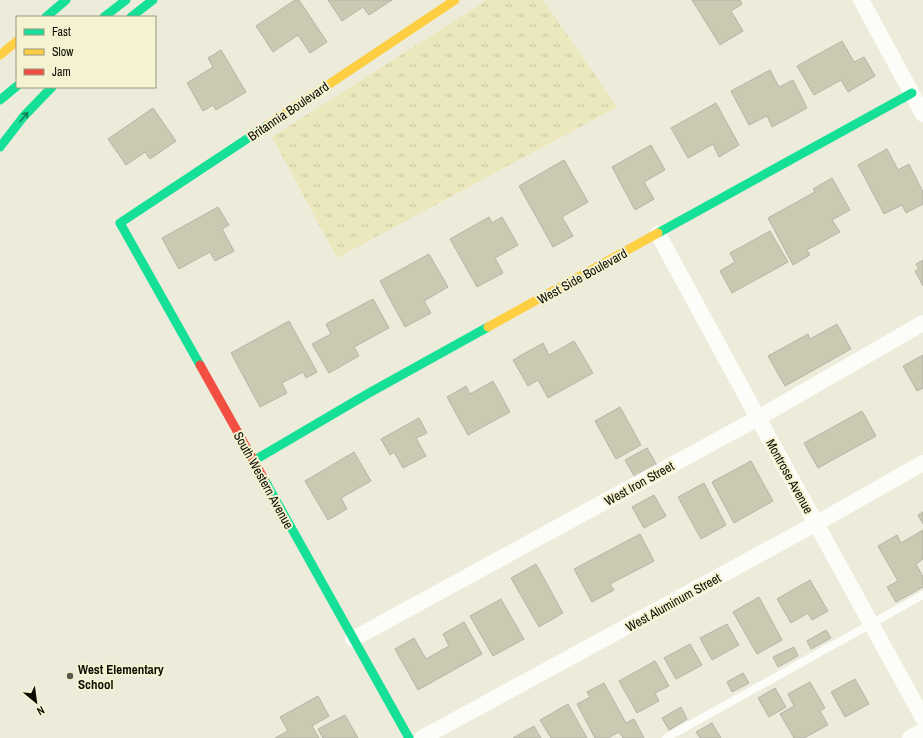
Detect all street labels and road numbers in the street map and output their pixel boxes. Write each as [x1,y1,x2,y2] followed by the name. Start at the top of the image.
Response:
[244,78,332,145] street label: Britannia Boulevard
[534,245,630,308] street label: West Side Boulevard
[230,429,297,532] street label: South Western Avenue
[762,436,817,517] street label: Montrose Avenue
[602,457,677,509] street label: West Iron Street
[623,569,724,636] street label: West Aluminum Street

